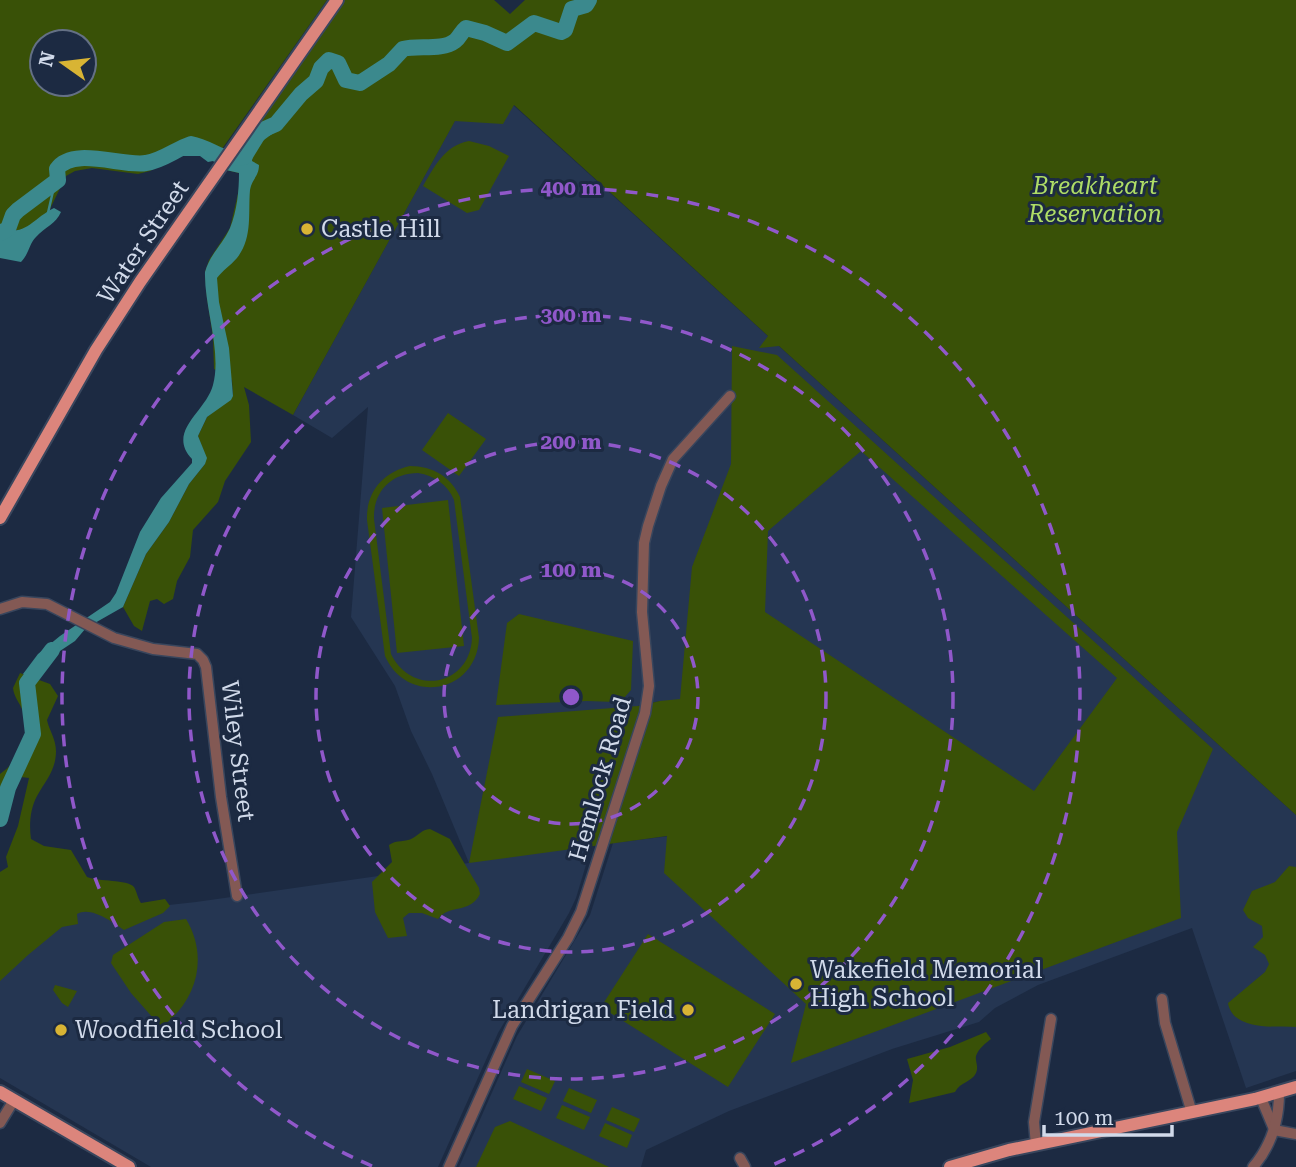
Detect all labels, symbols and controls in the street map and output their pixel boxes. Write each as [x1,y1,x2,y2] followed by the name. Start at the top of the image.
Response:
[28,28,98,98] north arrow
[34,49,60,69] text: N
[1027,172,1162,228] park label: Breakheart Reservation
[91,175,195,309] street label: Water Street
[541,176,601,200] text: 400 m
[321,215,441,243] place label: Castle Hill
[299,221,315,237] marker: Castle Hill
[541,303,601,327] text: 300 m
[541,430,601,454] text: 200 m
[541,558,601,582] text: 100 m
[215,679,261,823] street label: Wiley Street
[559,685,583,709] centre of rings
[563,693,637,865] street label: Hemlock Road
[810,956,1042,1012] place label: Wakefield Memorial High School
[788,976,804,992] marker: Wakefield Memorial High School
[492,996,674,1024] place label: Landrigan Field
[680,1002,696,1018] marker: Landrigan Field
[75,1016,282,1044] place label: Woodfield School
[53,1022,69,1038] marker: Woodfield School
[1044,1094,1172,1138] scale bar
[1054,1106,1114,1130] text: 100 m

